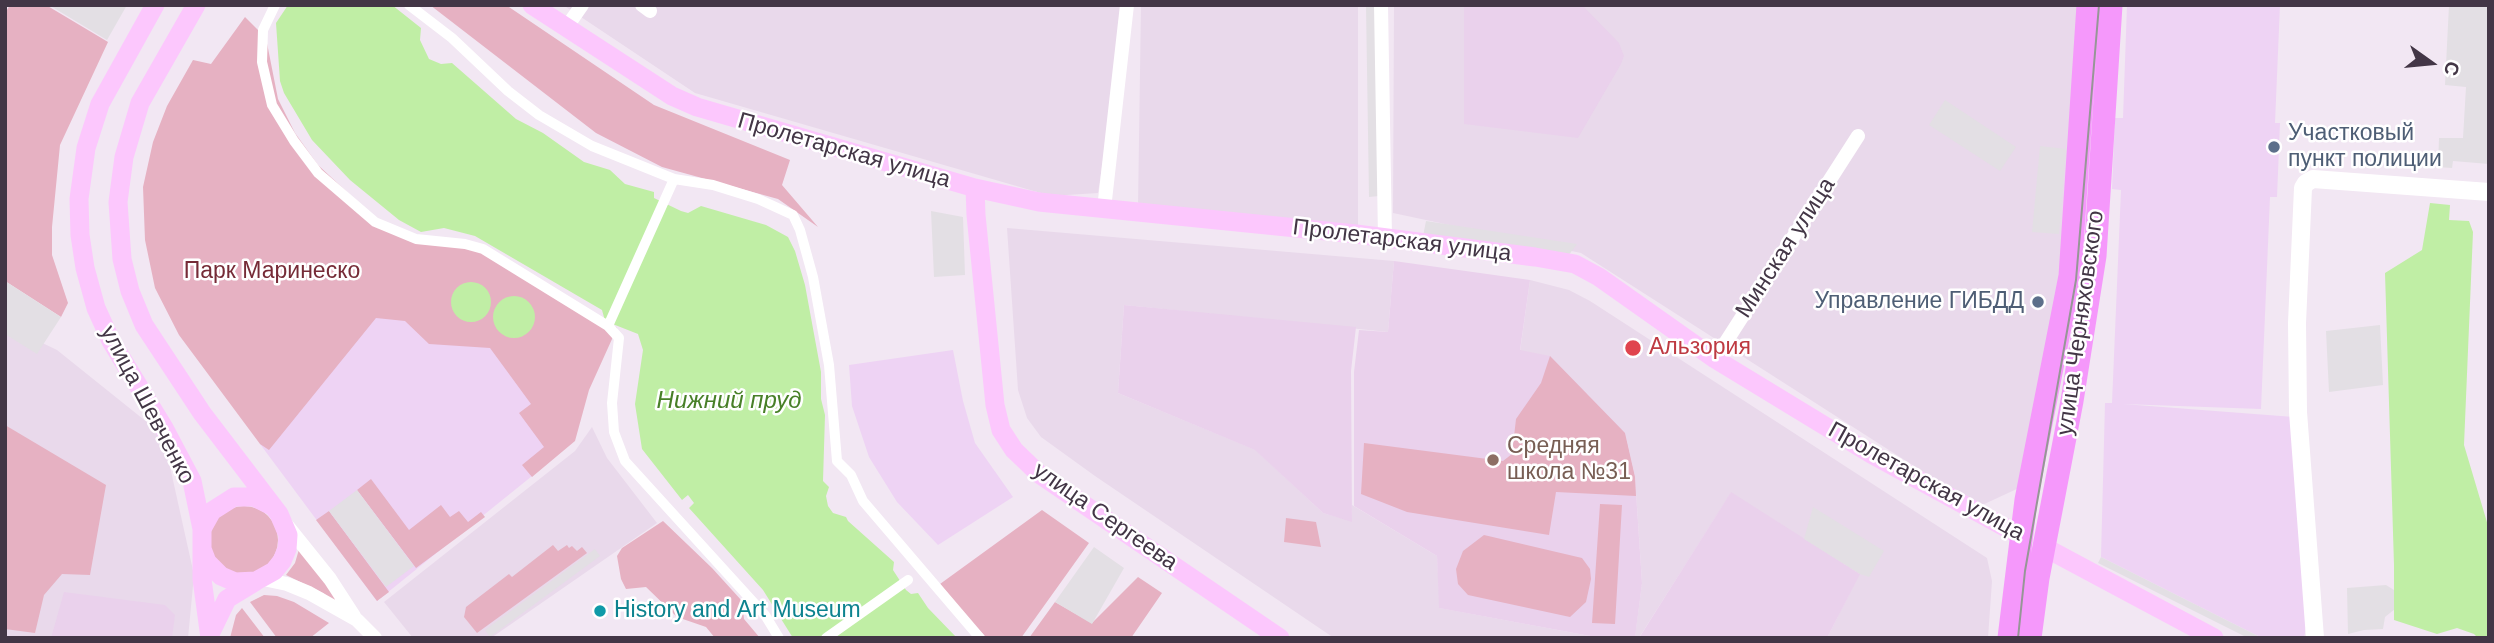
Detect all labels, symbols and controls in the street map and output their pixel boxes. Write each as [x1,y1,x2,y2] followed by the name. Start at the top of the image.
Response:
[2396,28,2466,98] north arrow
[2440,59,2464,78] text: С
[735,107,953,195] street label: Пролетарская улица
[2288,120,2442,174] place label: Участковый пункт полиции
[2266,139,2282,155] marker: Участковый пункт полиции
[1730,173,1842,323] street label: Минская улица
[2052,209,2110,437] street label: улица Черняховского
[1291,214,1513,268] street label: Пролетарская улица
[184,258,360,286] park label: Парк Маринеско
[1815,288,2024,316] place label: Управление ГИБДД
[2030,294,2046,310] marker: Управление ГИБДД
[94,321,200,489] street label: улица Шевченко
[1649,334,1751,362] place label: Альзория
[1623,338,1643,358] marker: Альзория
[657,387,801,415] water label: Нижний пруд
[1823,417,2029,547] street label: Пролетарская улица
[1507,433,1631,487] place label: Средняя школа №31
[1485,452,1501,468] marker: Средняя школа №31
[1027,457,1183,577] street label: улица Сергеева
[614,597,861,625] place label: History and Art Museum
[592,603,608,619] marker: History and Art Museum

